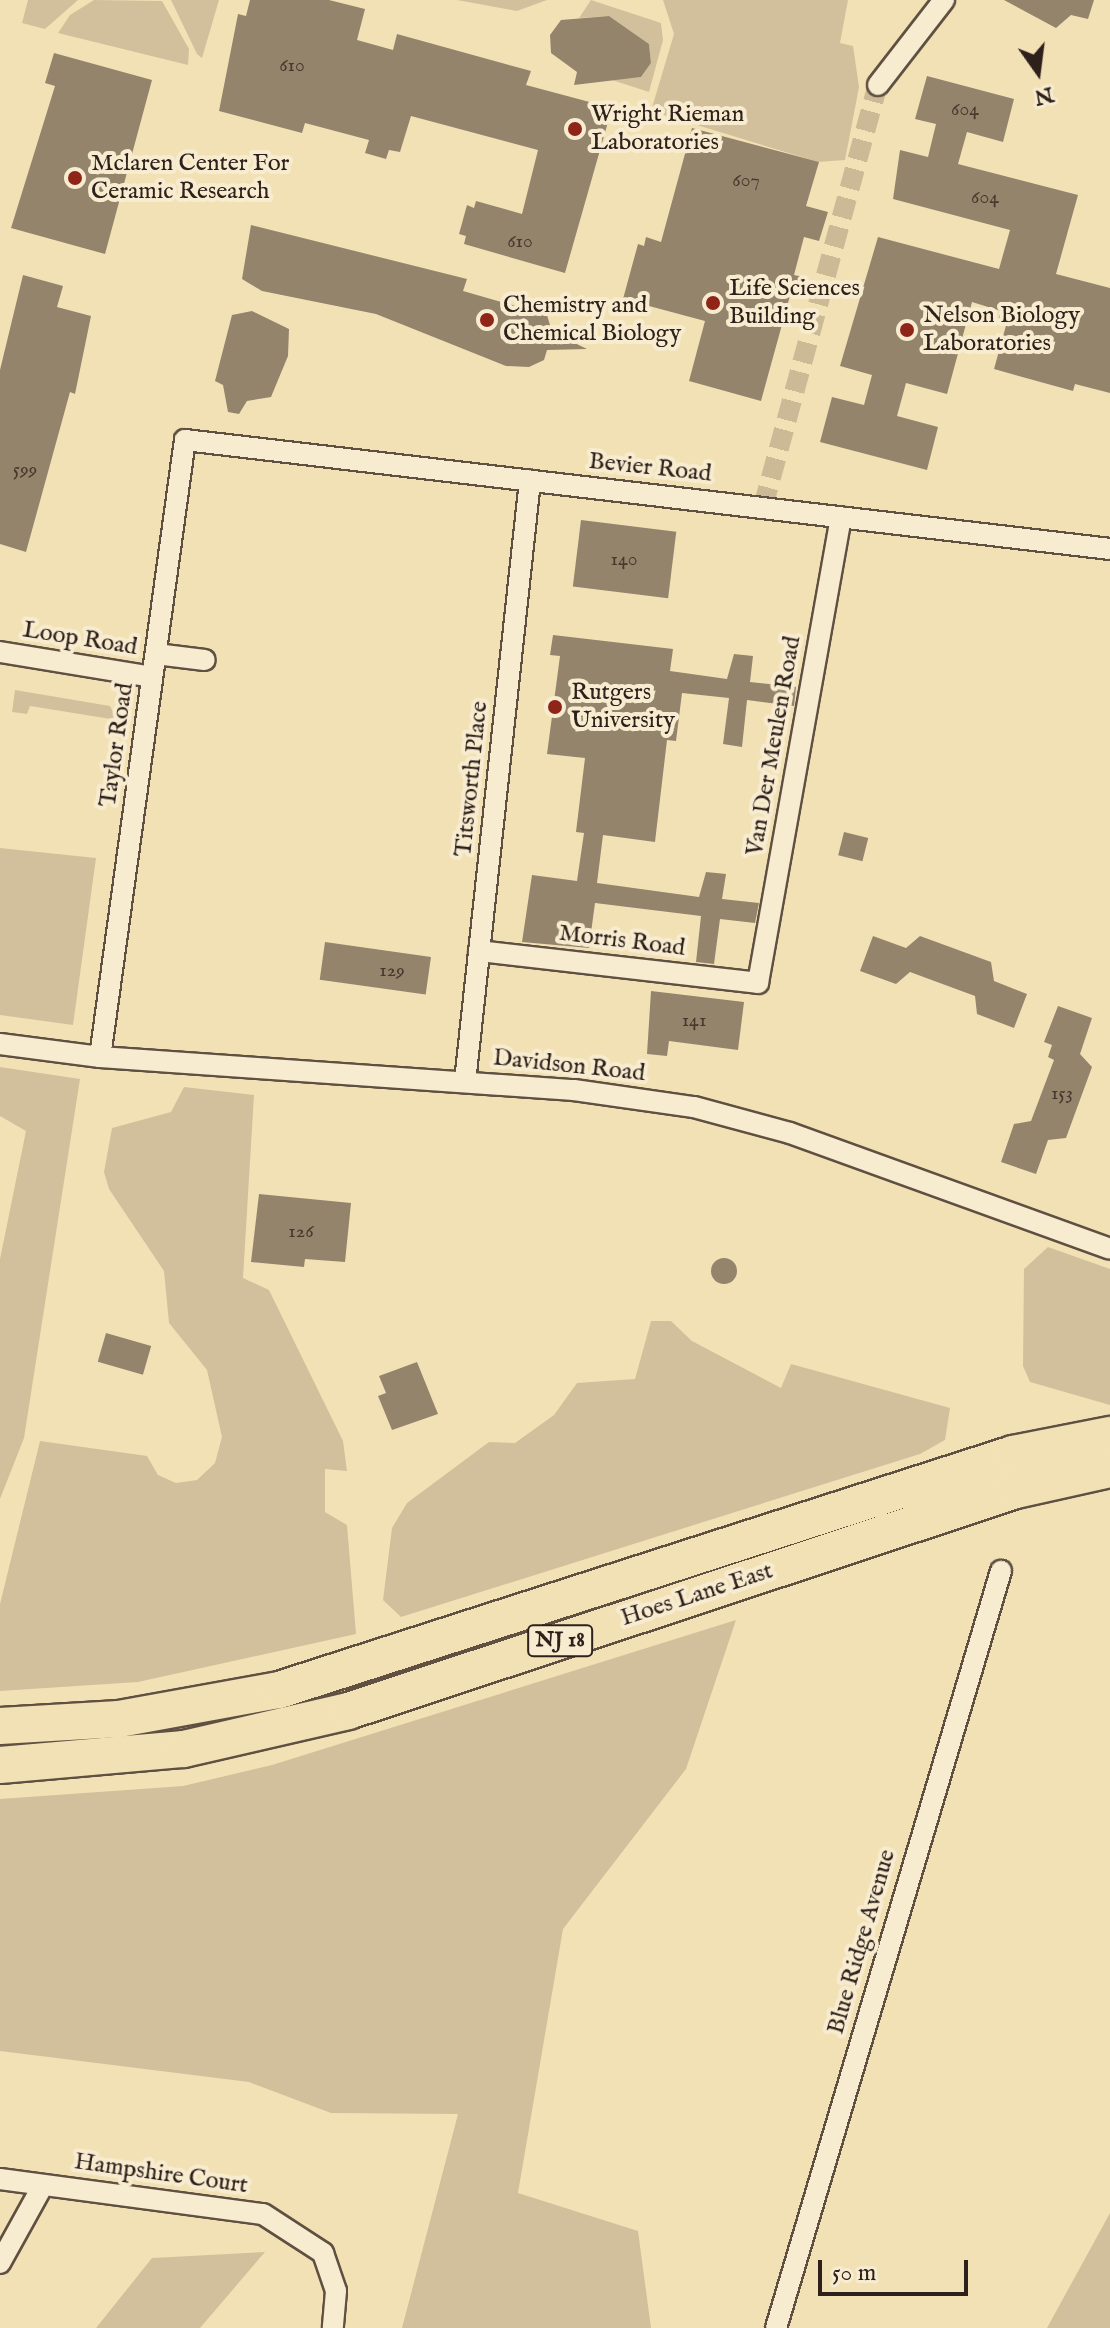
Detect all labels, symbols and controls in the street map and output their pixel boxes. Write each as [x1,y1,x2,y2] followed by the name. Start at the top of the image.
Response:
[998,32,1078,112] north arrow
[279,53,305,77] house number: 610
[1031,79,1056,111] text: N
[951,97,979,121] house number: 604
[591,101,744,157] place label: Wright Rieman Laboratories
[566,120,584,138] marker: Wright Rieman Laboratories
[91,150,289,206] place label: Mclaren Center For Ceramic Research
[732,168,760,192] house number: 607
[66,169,84,187] marker: Mclaren Center For Ceramic Research
[971,185,999,209] house number: 604
[507,229,533,253] house number: 610
[729,275,860,331] place label: Life Sciences Building
[503,292,681,348] place label: Chemistry and Chemical Biology
[704,294,722,312] marker: Life Sciences Building
[923,302,1080,358] place label: Nelson Biology Laboratories
[478,311,496,329] marker: Chemistry and Chemical Biology
[898,321,916,339] marker: Nelson Biology Laboratories
[587,447,713,489] street label: Bevier Road
[13,457,37,481] house number: 599
[610,547,638,571] house number: 140
[21,616,139,662] street label: Loop Road
[741,634,807,858] street label: Van Der Meulen Road
[571,679,675,735] place label: Rutgers University
[94,681,140,809] street label: Taylor Road
[546,698,564,716] marker: Rutgers University
[450,700,494,858] street label: Titsworth Place
[557,919,687,963] street label: Morris Road
[379,958,405,982] house number: 129
[682,1008,706,1032] house number: 141
[492,1044,646,1088] street label: Davidson Road
[1051,1081,1073,1105] house number: 153
[288,1219,314,1243] house number: 126
[617,1557,777,1633] street label: Hoes Lane East
[526,1623,594,1659] road number: NJ 18
[822,1846,902,2038] street label: Blue Ridge Avenue
[72,2148,250,2200] street label: Hampshire Court
[822,2244,972,2294] scale bar
[832,2258,876,2289] text: 50 m

